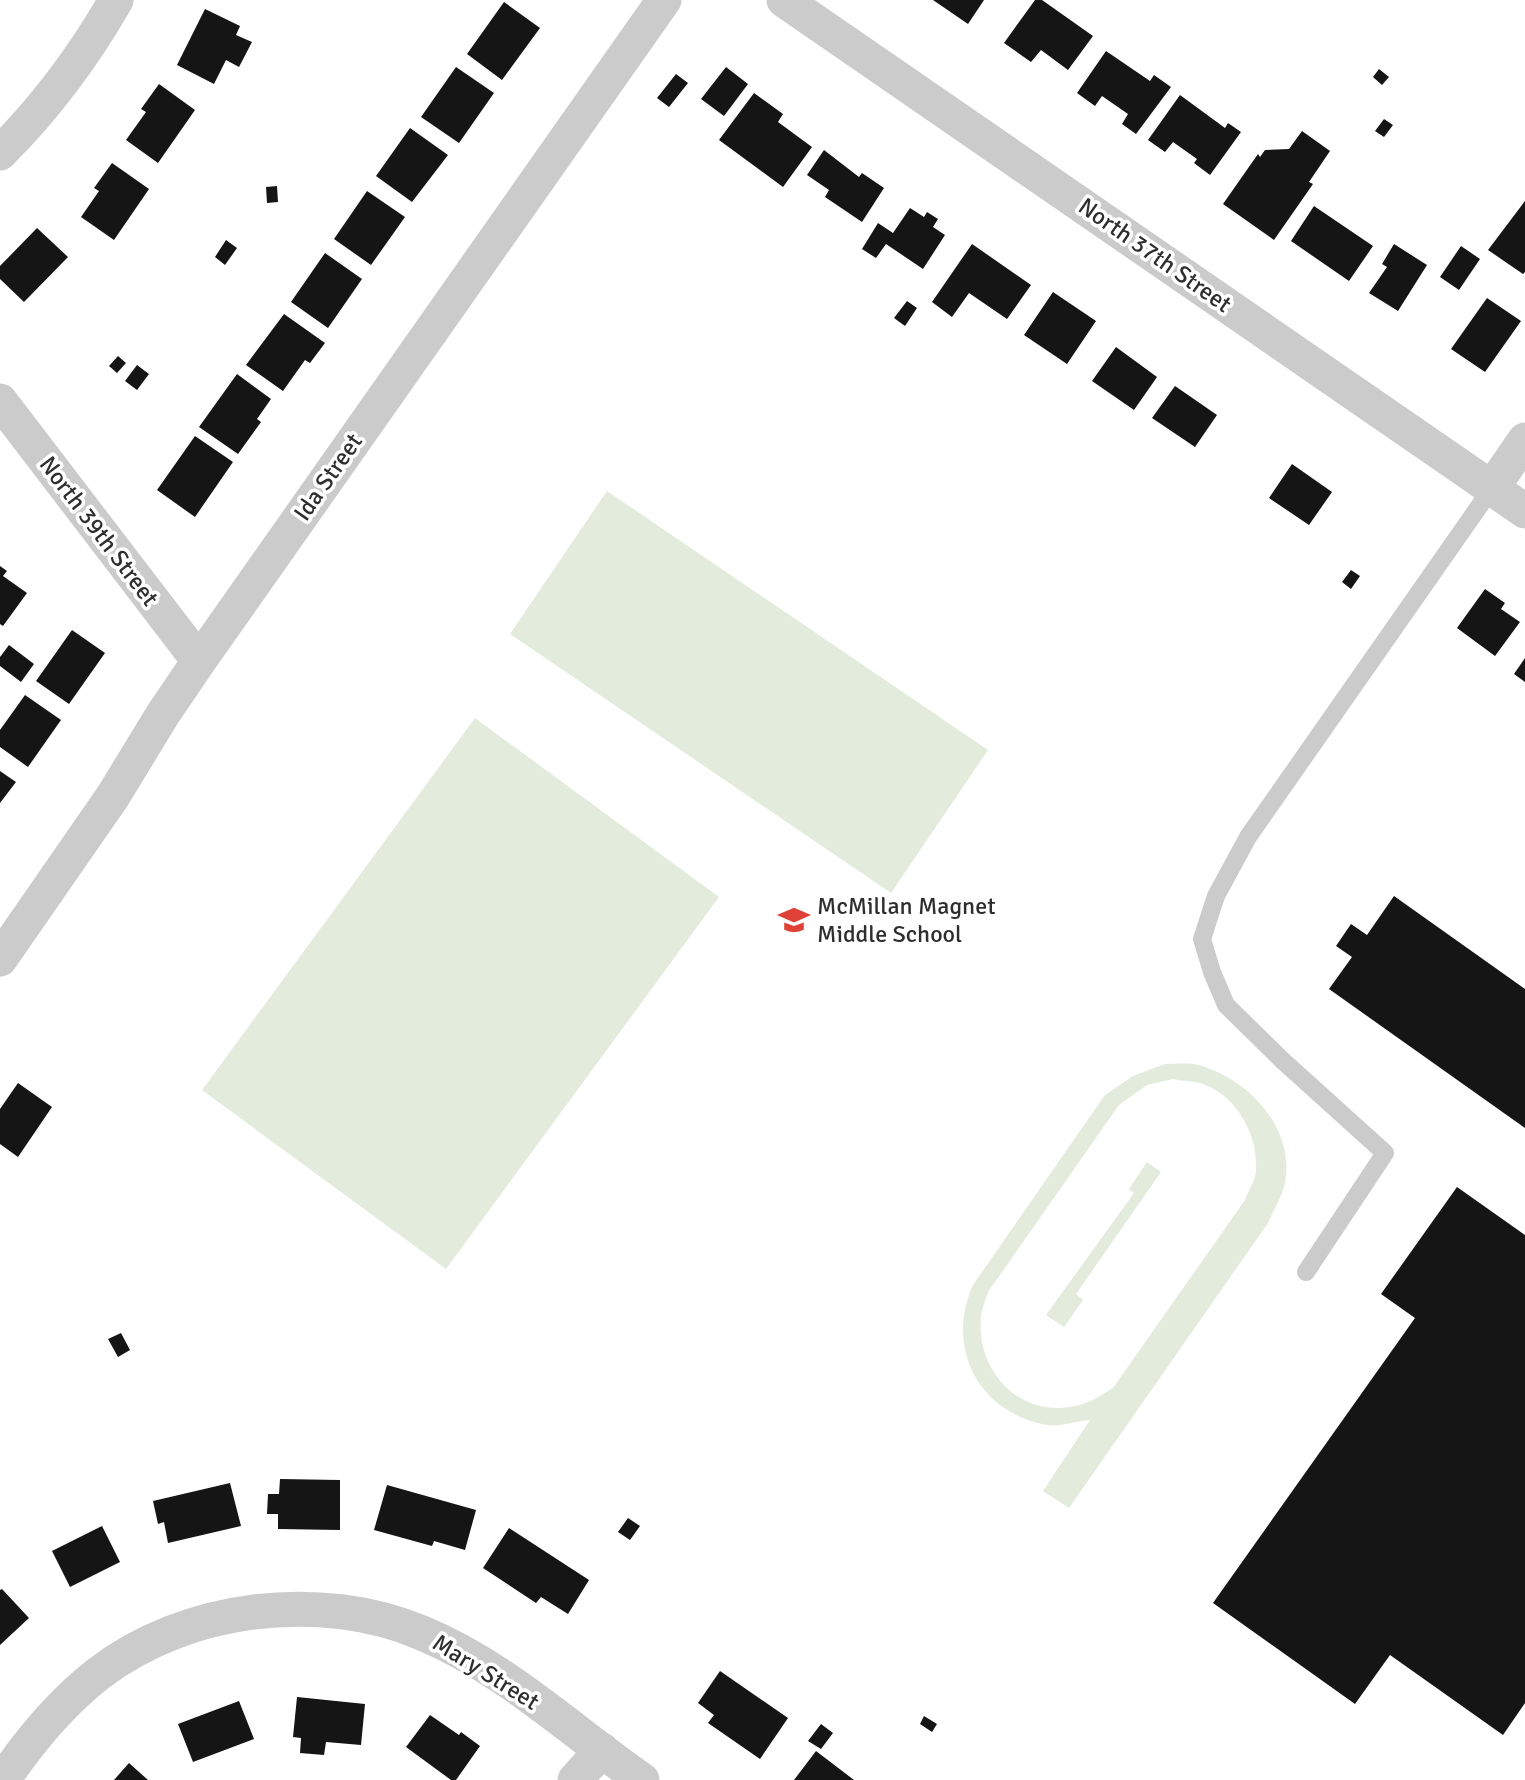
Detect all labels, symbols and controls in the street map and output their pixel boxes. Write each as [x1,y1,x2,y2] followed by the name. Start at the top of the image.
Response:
[1073,191,1237,319] street label: North 37th Street
[287,428,369,526] street label: Ida Street
[33,450,165,612] street label: North 39th Street
[817,891,996,949] place label: McMillan Magnet Middle School
[777,903,811,937] school or university icon: McMillan Magnet Middle School
[427,1627,545,1717] street label: Mary Street

